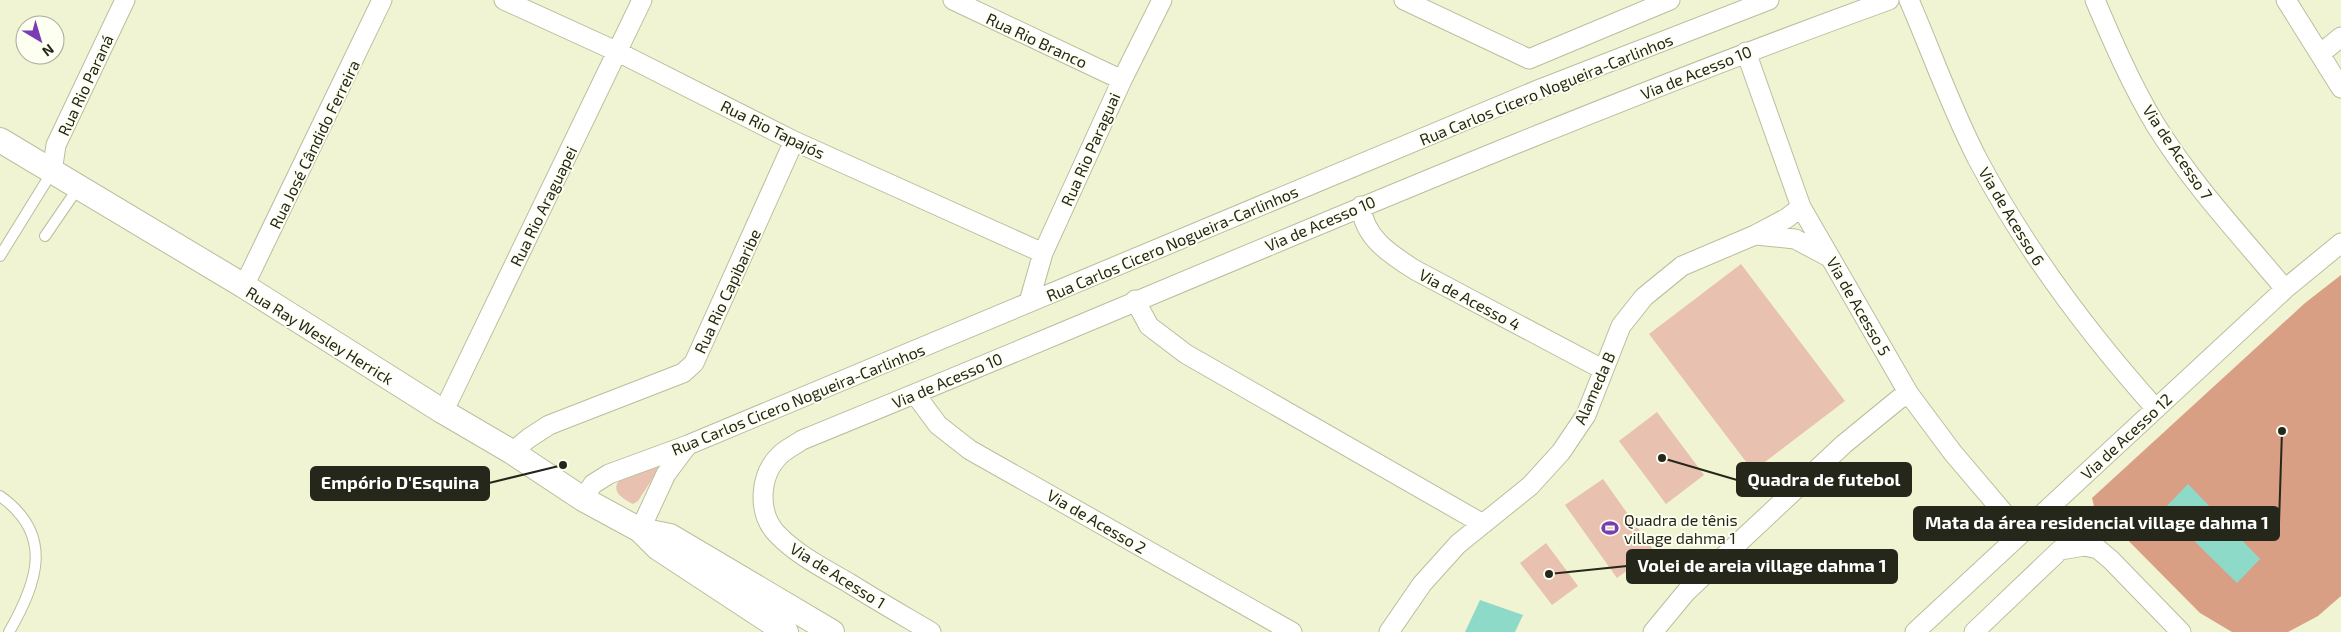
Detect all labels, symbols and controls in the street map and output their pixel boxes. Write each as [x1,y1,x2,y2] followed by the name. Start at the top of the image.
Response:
[984,8,1090,72] street label: Rua Rio Branco
[15,15,65,65] north arrow
[1416,29,1676,149] street label: Rua Carlos Cicero Nogueira-Carlinhos
[53,31,117,139] street label: Rua Rio Paraná
[39,41,58,60] text: N
[1638,41,1754,103] street label: Via de Acesso 10
[265,57,363,231] street label: Rua José Cândido Ferreira
[1057,89,1123,209] street label: Rua Rio Paraguai
[717,96,828,163] street label: Rua Rio Tapajós
[2139,101,2217,203] street label: Via de Acesso 7
[506,143,580,269] street label: Rua Rio Araguapei
[1975,163,2049,269] street label: Via de Acesso 6
[1043,181,1301,305] street label: Rua Carlos Cicero Nogueira-Carlinhos
[1262,191,1378,255] street label: Via de Acesso 10
[690,226,764,356] street label: Rua Rio Capibaribe
[1823,253,1895,359] street label: Via de Acesso 5
[1416,264,1524,334] street label: Via de Acesso 4
[243,282,397,388] street label: Rua Ray Wesley Herrick
[668,339,928,459] street label: Rua Carlos Cicero Nogueira-Carlinhos
[889,348,1005,412] street label: Via de Acesso 10
[1570,349,1618,427] street label: Alameda B
[2077,389,2175,483] street label: Via de Acesso 12
[1737,463,1911,496] callout: Quadra de futebol
[311,467,489,500] callout: Empório D'Esquina
[1747,468,1901,490] text: Quadra de futebol
[321,471,479,493] text: Empório D'Esquina
[1044,485,1150,557] street label: Via de Acesso 2
[1914,507,2279,540] callout: Mata da área residencial village dahma 1
[1624,510,1738,547] place label: Quadra de tênis village dahma 1
[1925,511,2269,533] text: Mata da área residencial village dahma 1
[1600,518,1620,538] sports icon: Quadra de tênis village dahma 1
[787,538,889,612] street label: Via de Acesso 1
[1627,550,1897,583] callout: Volei de areia village dahma 1
[1637,554,1887,576] text: Volei de areia village dahma 1

